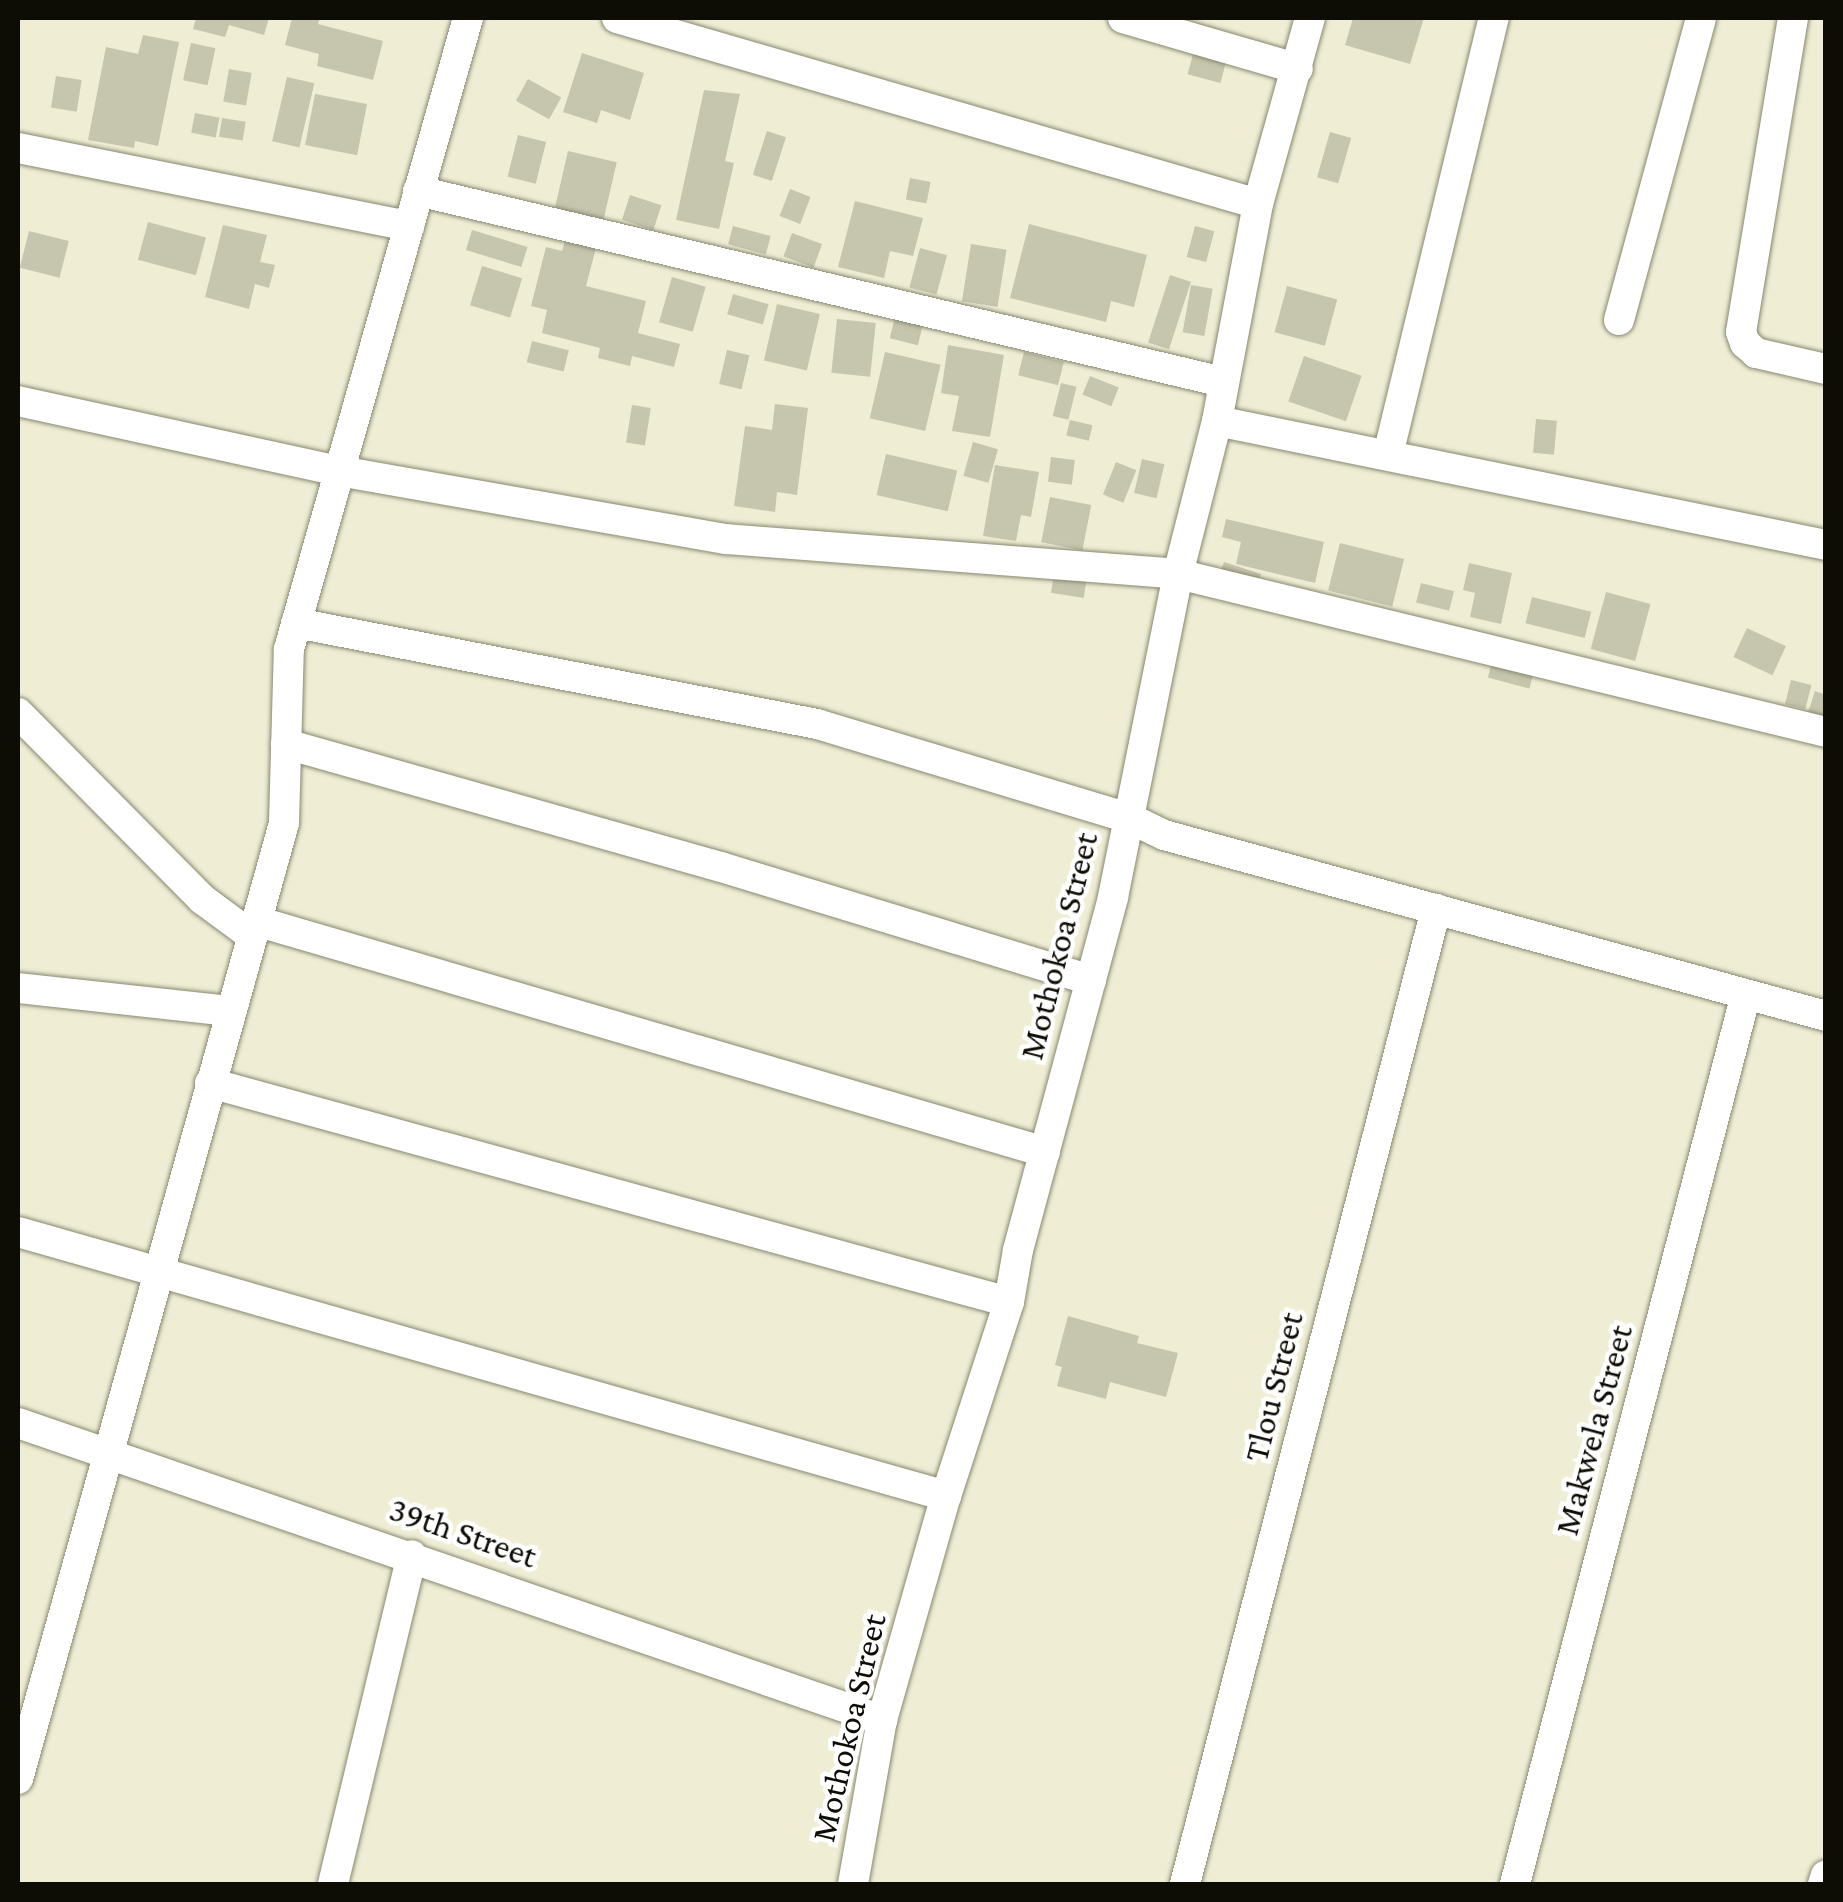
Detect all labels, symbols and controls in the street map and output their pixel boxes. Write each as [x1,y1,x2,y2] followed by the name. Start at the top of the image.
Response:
[1010,828,1108,1064] street label: Mothokoa Street
[1235,1308,1313,1466] street label: Tlou Street
[1546,1320,1642,1540] street label: Makwela Street
[384,1488,542,1578] street label: 39th Street
[802,1610,896,1846] street label: Mothokoa Street

